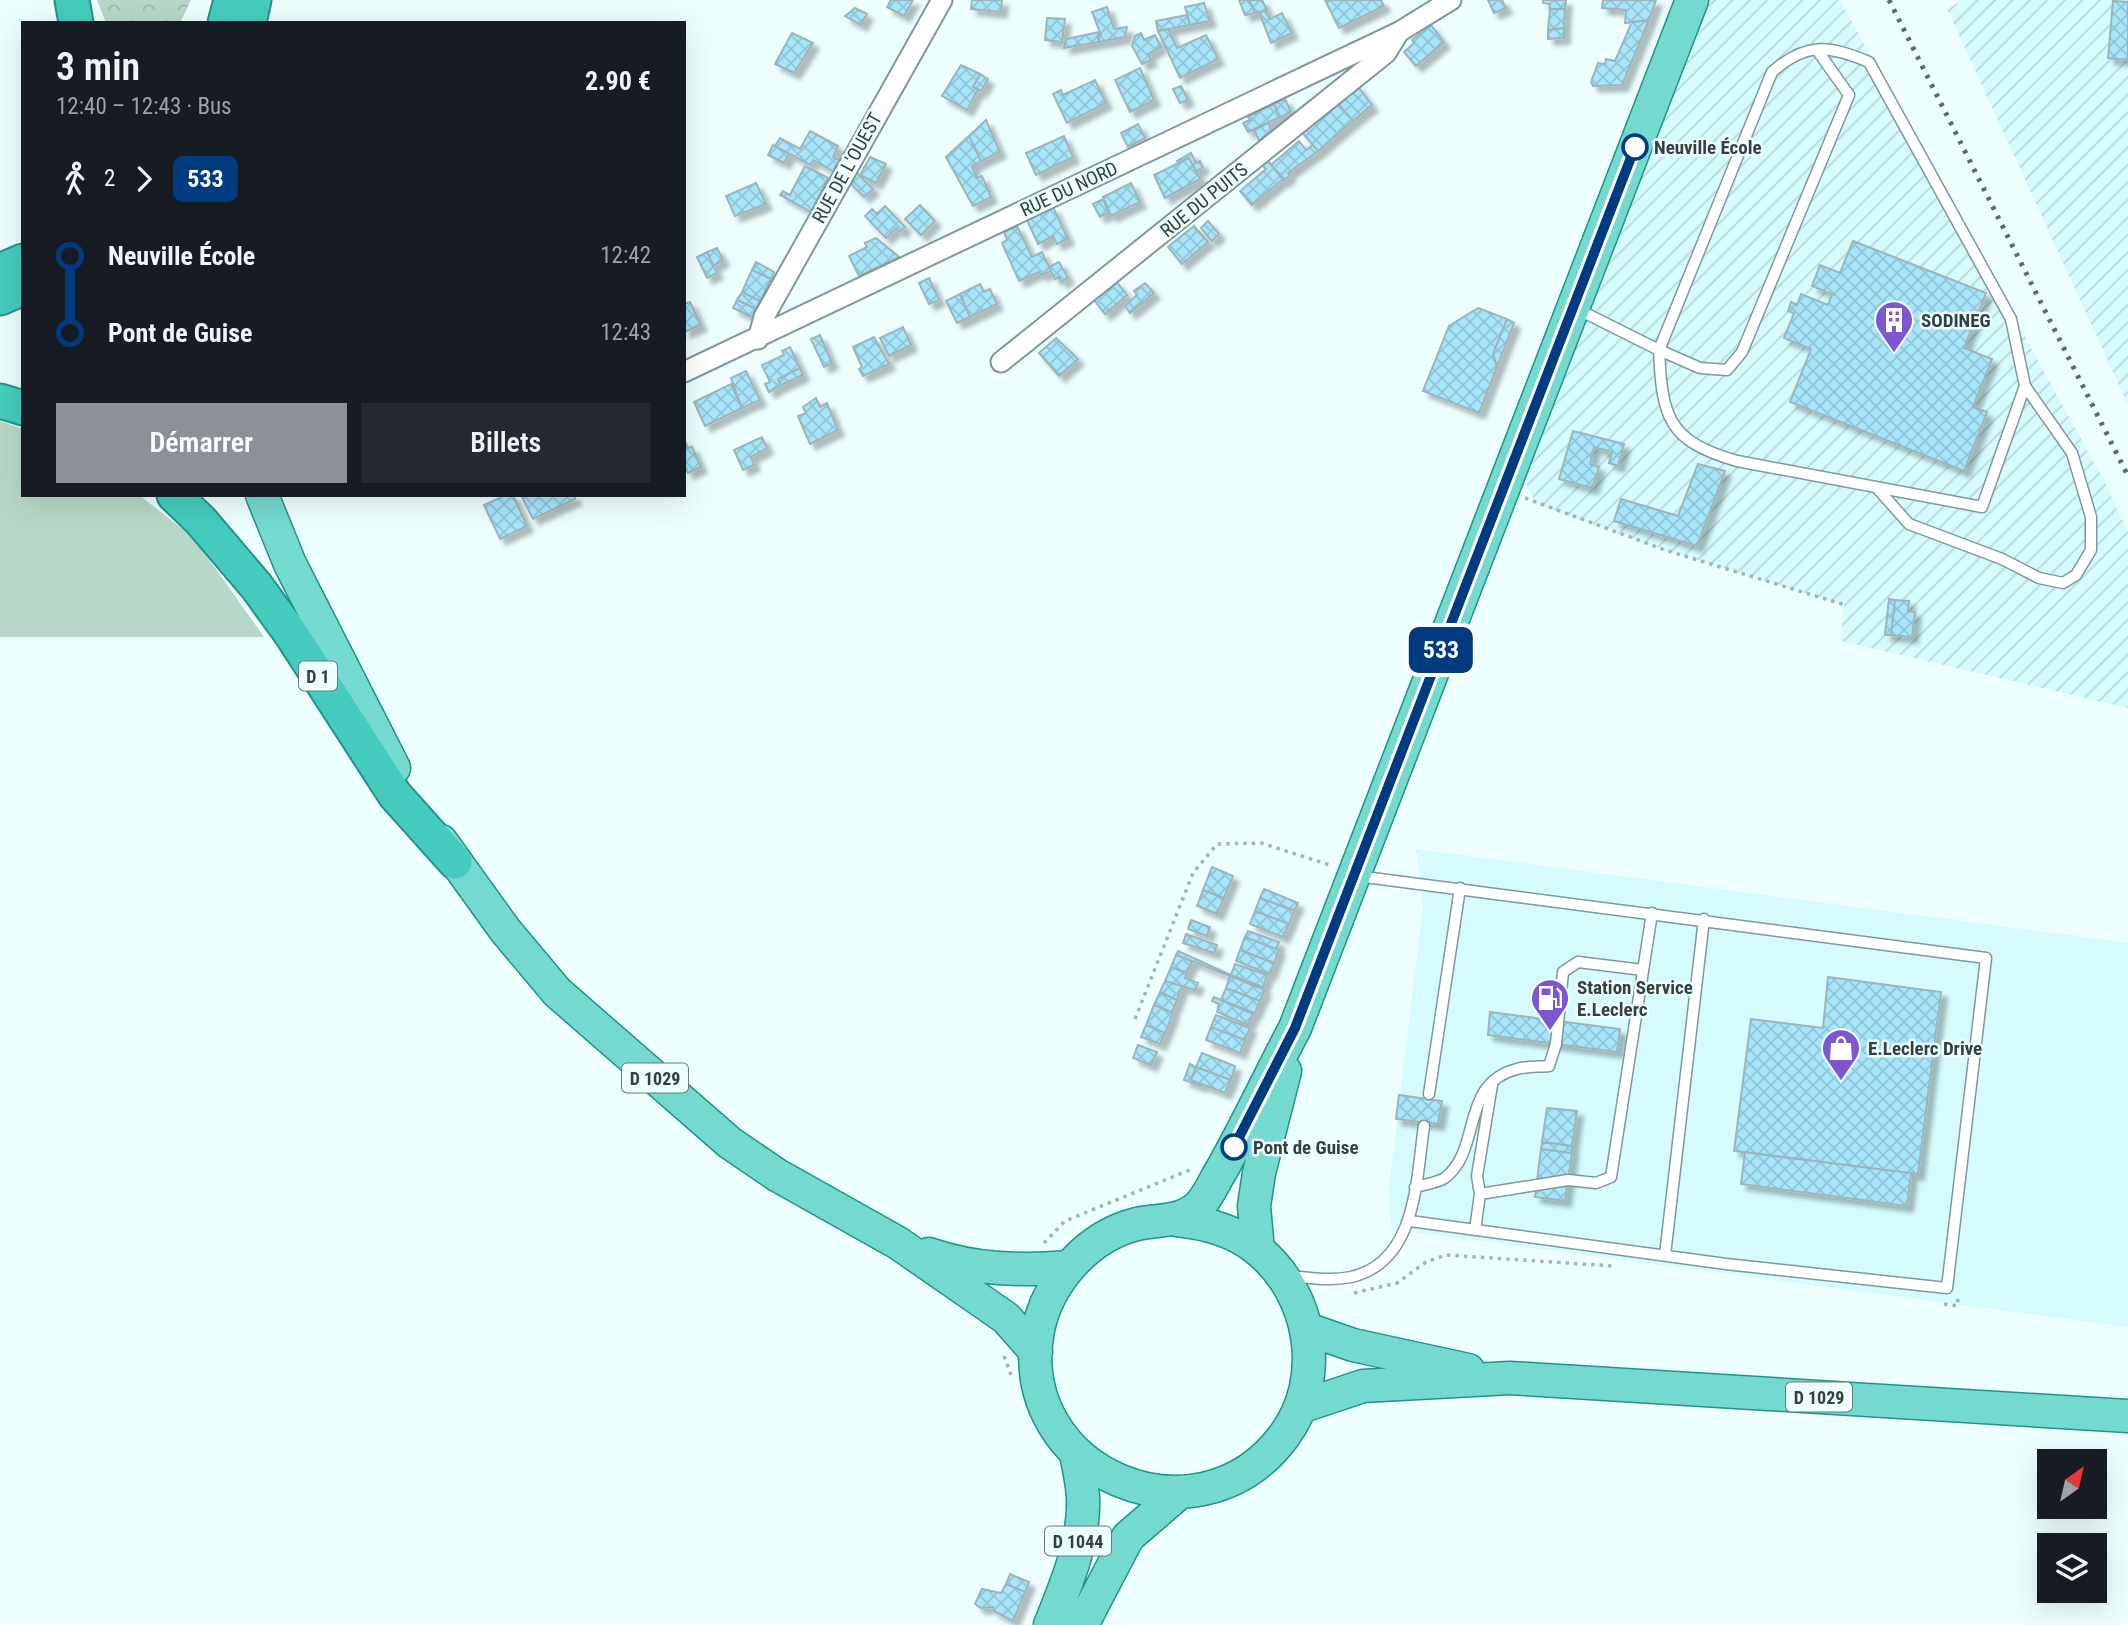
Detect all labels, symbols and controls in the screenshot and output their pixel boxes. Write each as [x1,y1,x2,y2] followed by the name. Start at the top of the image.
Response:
[56,45,140,89] text: 3 min
[585,66,651,96] text: 2.90 €
[56,93,232,120] text: 12:40 – 12:43 · Bus
[807,109,887,227] street label: RUE DE L'OUEST
[1622,134,1648,160] marker: Neuville École
[1654,136,1762,159] place label: Neuville École
[1017,156,1121,222] street label: RUE DU NORD
[1156,158,1252,242] street label: RUE DU PUITS
[56,160,94,198] icon: walk
[125,160,163,198] icon: forward
[104,165,115,192] text: 2
[187,165,224,193] text: 533
[108,241,255,271] text: Neuville École
[600,242,651,269] text: 12:42
[1873,299,1915,354] building icon: SODINEG
[1921,309,1991,332] place label: SODINEG
[108,318,252,348] text: Pont de Guise
[600,319,651,346] text: 12:43
[56,403,347,483] button: Démarrer
[361,403,651,483] button: Billets
[1401,627,1481,673] line badge: 533
[1423,636,1459,664] text: 533
[299,662,337,690] road number: D 1
[1577,976,1693,1021] place label: Station Service E.Leclerc
[1529,977,1571,1032] fuel station icon: Station Service E.Leclerc
[1820,1027,1862,1082] shop icon: E.Leclerc Drive
[1868,1037,1982,1060] place label: E.Leclerc Drive
[622,1064,688,1092] road number: D 1029
[1221,1134,1247,1160] marker: Pont de Guise
[1253,1136,1359,1159] place label: Pont de Guise
[1786,1382,1852,1412] road number: D 1029
[2037,1449,2107,1519] north arrow
[2037,1449,2107,1603] map controls
[1045,1526,1111,1556] road number: D 1044
[2037,1533,2107,1603] button: layers

